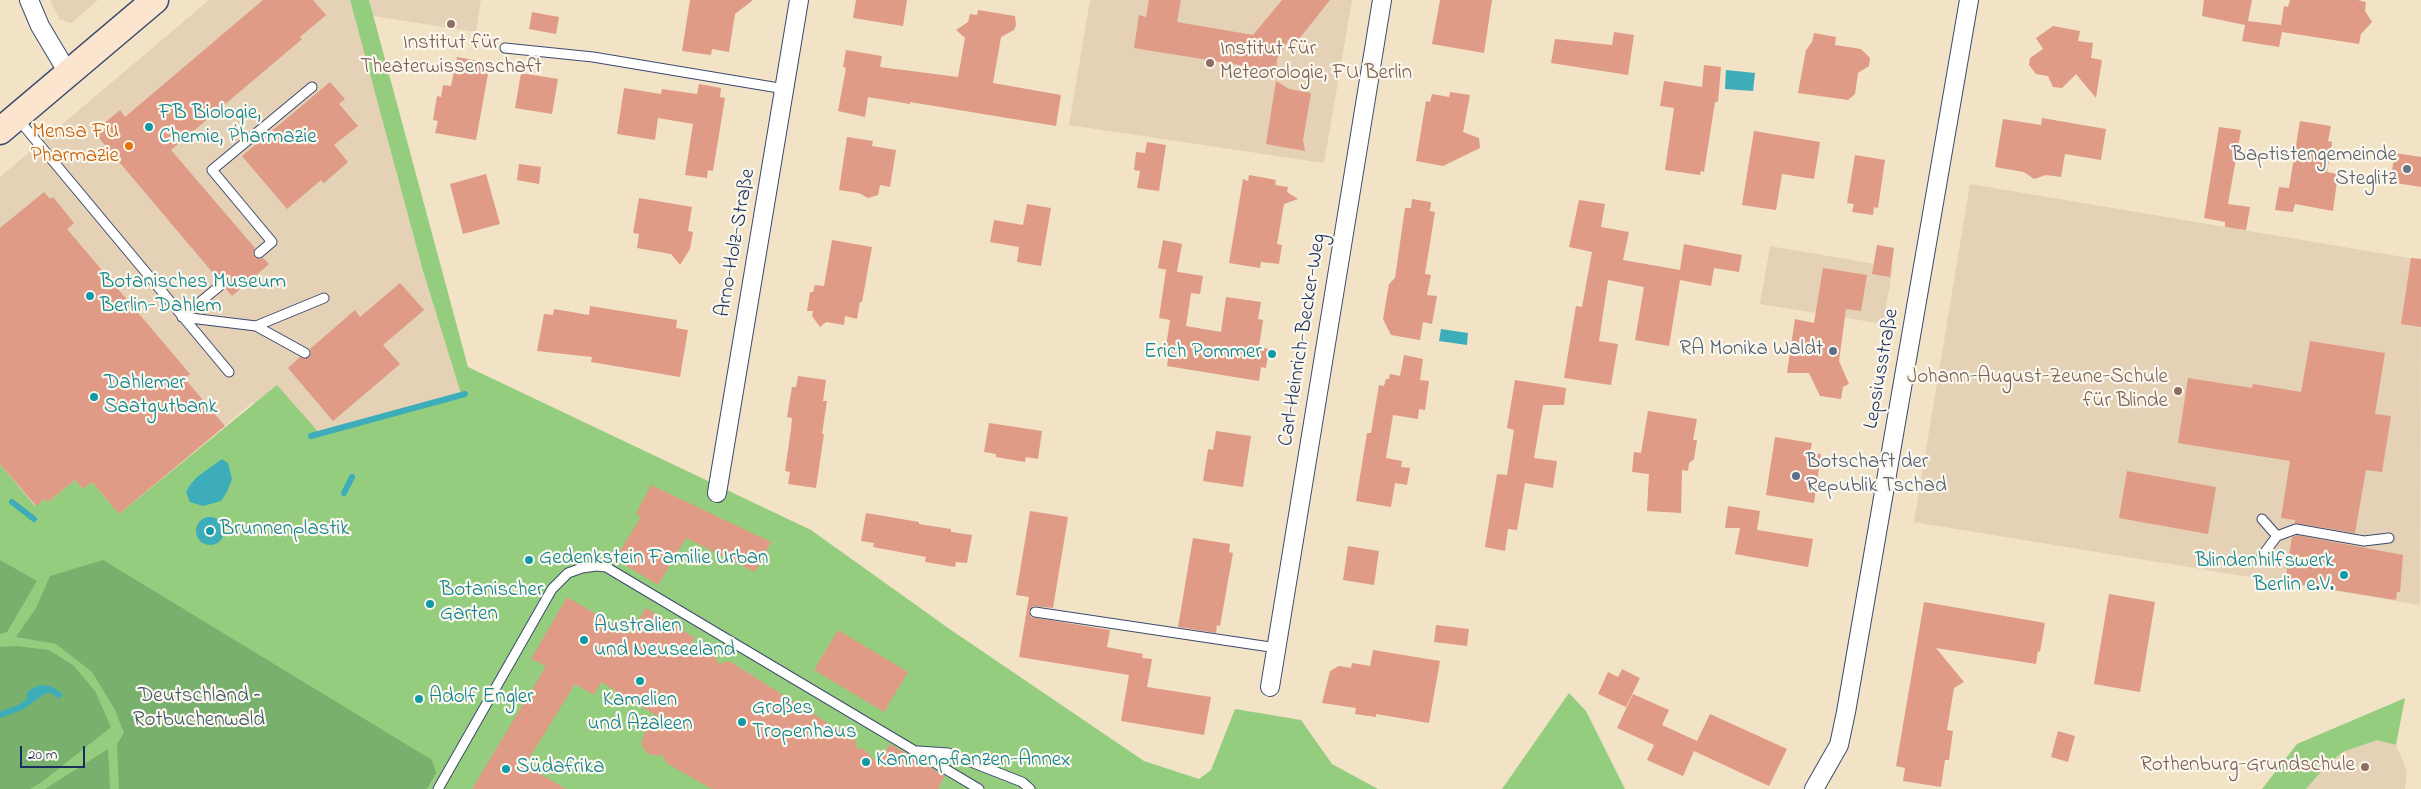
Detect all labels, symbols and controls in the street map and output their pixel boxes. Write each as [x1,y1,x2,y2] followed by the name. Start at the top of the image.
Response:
[445,18,457,30] marker: Institut für Theaterwissenschaft
[360,32,542,82] place label: Institut für Theaterwissenschaft
[1220,38,1412,88] place label: Institut für Meteorologie, FU Berlin
[1204,57,1216,69] marker: Institut für Meteorologie, FU Berlin
[159,102,317,152] place label: FB Biologie, Chemie, Pharmazie
[31,121,119,171] place label: Mensa FU Pharmazie
[143,121,155,133] marker: FB Biologie, Chemie, Pharmazie
[123,140,135,152] marker: Mensa FU Pharmazie
[2232,144,2397,194] place label: Baptistengemeinde Steglitz
[2401,163,2413,175] marker: Baptistengemeinde Steglitz
[712,167,762,319] street label: Arno-Holz-Straße
[1275,232,1333,448] street label: Carl-Heinrich-Becker-Weg
[100,271,286,321] place label: Botanisches Museum Berlin-Dahlem
[84,290,96,302] marker: Botanisches Museum Berlin-Dahlem
[1860,307,1906,431] street label: Lepsiusstraße
[1680,338,1823,364] place label: RA Monika Waldt
[1144,341,1262,367] place label: Erich Pommer
[1827,345,1839,357] marker: RA Monika Waldt
[1266,348,1278,360] marker: Erich Pommer
[1907,366,2168,416] place label: Johann-August-Zeune-Schule für Blinde
[104,372,218,422] place label: Dahlemer Saatgutbank
[2172,385,2184,397] marker: Johann-August-Zeune-Schule für Blinde
[88,391,100,403] marker: Dahlemer Saatgutbank
[1806,451,1947,501] place label: Botschaft der Republik Tschad
[1790,470,1802,482] marker: Botschaft der Republik Tschad
[220,518,349,544] place label: Brunnenplastik
[204,525,216,537] marker: Brunnenplastik
[539,547,768,573] place label: Gedenkstein Familie Urban
[2195,550,2334,600] place label: Blindenhilfswerk Berlin e.V.
[523,554,535,566] marker: Gedenkstein Familie Urban
[2338,569,2350,581] marker: Blindenhilfswerk Berlin e.V.
[440,579,543,629] place label: Botanischer Garten
[424,598,436,610] marker: Botanischer Garten
[594,615,735,665] place label: Australien und Neuseeland
[578,634,590,646] marker: Australien und Neuseeland
[634,675,646,687] marker: Kamelien und Azaleen
[133,685,265,735] park label: Deutschland – Rotbuchenwald
[429,686,534,712] place label: Adolf Engler
[587,689,693,739] place label: Kamelien und Azaleen
[413,693,425,705] marker: Adolf Engler
[752,697,857,747] place label: Großes Tropenhaus
[736,716,748,728] marker: Großes Tropenhaus
[22,736,88,768] scale bar
[28,744,57,766] text: 20 m
[876,749,1071,775] place label: Kannenpflanzen-Annex
[2140,754,2355,780] place label: Rothenburg-Grundschule
[516,756,605,782] place label: Südafrika
[860,756,872,768] marker: Kannenpflanzen-Annex
[2359,761,2371,773] marker: Rothenburg-Grundschule
[500,763,512,775] marker: Südafrika

